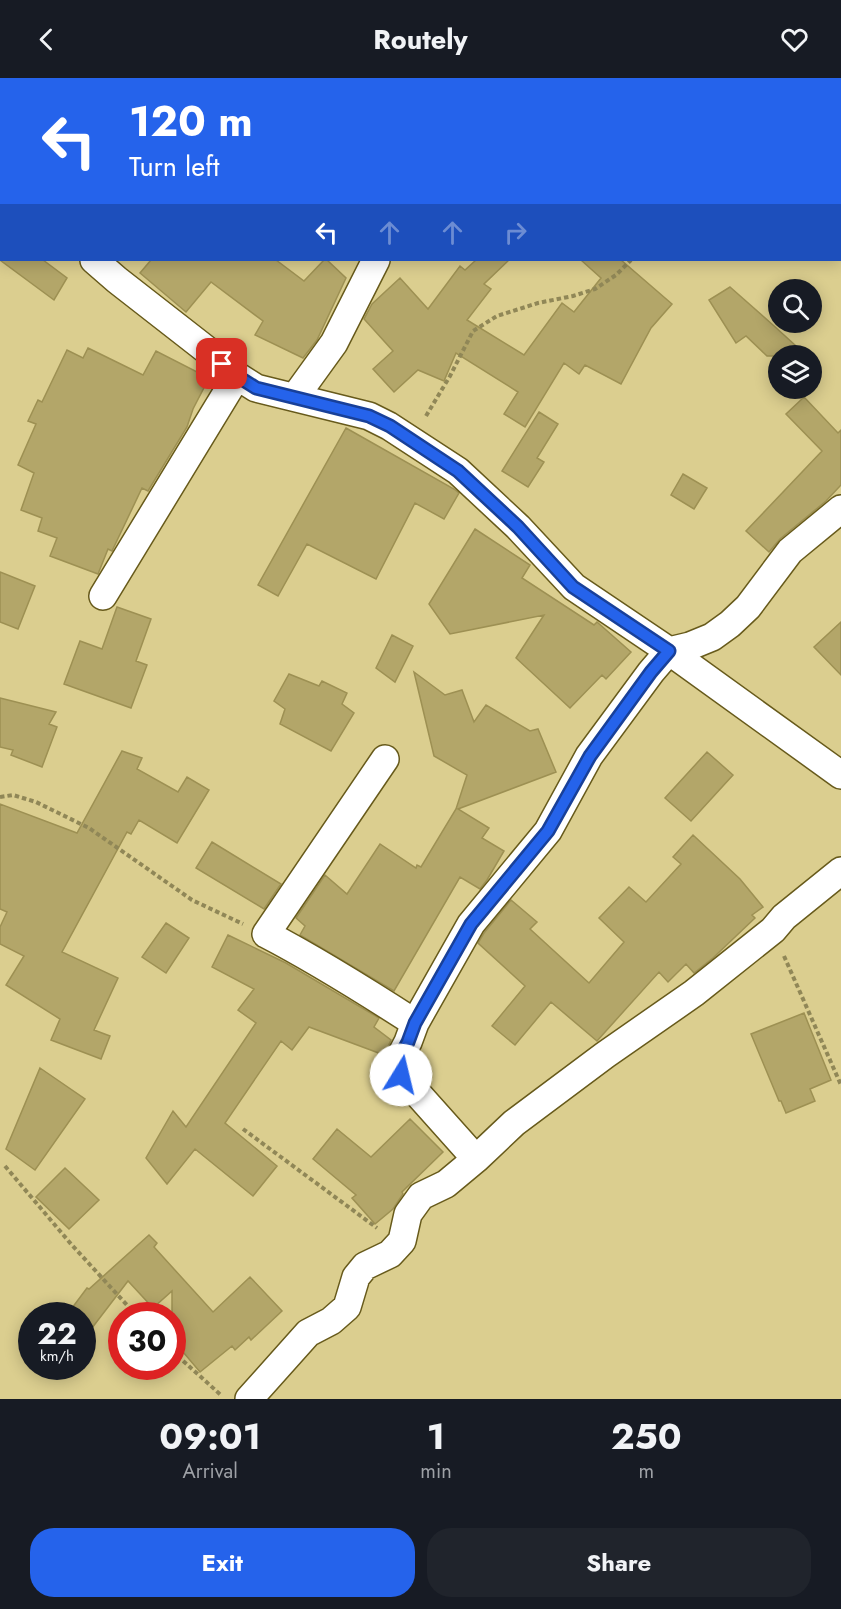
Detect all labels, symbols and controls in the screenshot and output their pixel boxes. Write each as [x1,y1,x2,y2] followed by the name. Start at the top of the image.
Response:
[373,20,468,59] text: Routely
[30,23,63,56] icon: back
[778,23,811,56] icon: heart
[129,91,253,152] text: 120 m
[30,102,108,180] icon: left
[129,147,219,186] text: Turn left
[310,216,343,249] icon: left
[373,216,406,249] icon: ahead
[436,216,469,249] icon: ahead
[499,216,532,249] icon: right
[768,279,822,399] map controls
[768,279,822,333] button: search
[196,338,247,389] pin
[768,345,822,399] button: layers
[205,347,238,380] icon: arrive
[369,1043,433,1107] position arrow
[108,1302,186,1380] speed limit sign: 30
[37,1312,77,1355] text: 22
[40,1345,74,1367] text: km/h
[159,1410,261,1462] text: 09:01
[427,1410,445,1462] text: 1
[611,1410,682,1462] text: 250
[183,1457,238,1486] text: Arrival
[420,1457,452,1486] text: min
[639,1457,654,1486] text: m
[30,1528,415,1597] button: Exit
[427,1528,811,1597] button: Share

